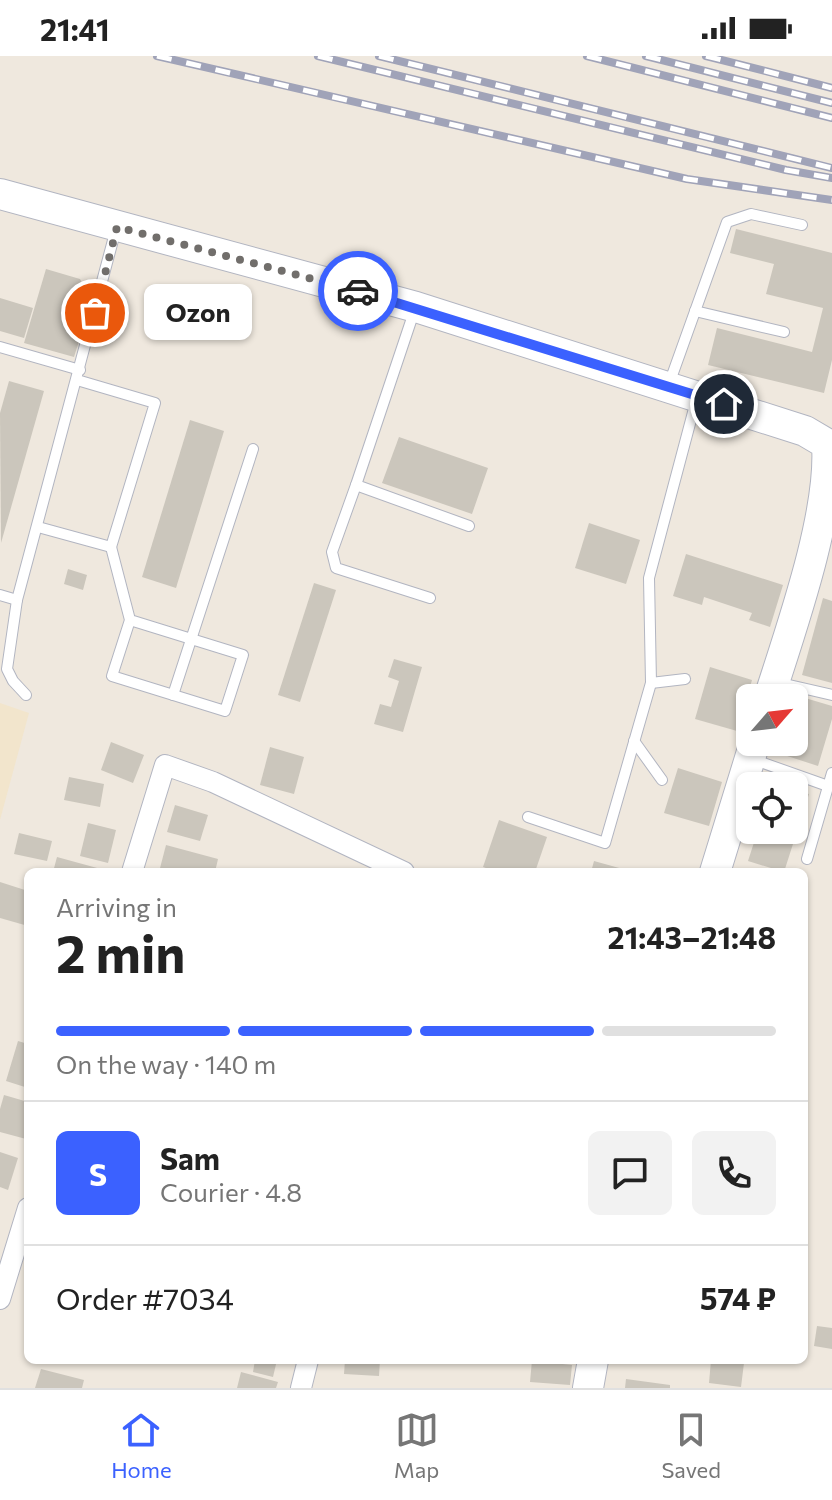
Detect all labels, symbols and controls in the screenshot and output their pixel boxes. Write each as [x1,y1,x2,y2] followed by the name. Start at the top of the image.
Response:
[40,10,110,47] text: 21:41
[318,251,398,331] courier
[336,269,380,313] icon: car
[61,279,129,347] pin
[143,285,251,341] callout: Ozon
[73,291,117,335] icon: bag
[165,296,231,327] text: Ozon
[690,370,758,438] pin
[702,382,746,426] icon: home
[736,684,808,756] north arrow
[736,684,808,844] map controls
[736,772,808,844] button: locate
[56,891,177,922] text: Arriving in
[608,918,776,955] text: 21:43–21:48
[56,920,185,984] text: 2 min
[56,1048,276,1079] text: On the way · 140 m
[588,1131,672,1215] button: chat
[692,1131,776,1215] button: phone
[160,1139,220,1176] text: Sam
[89,1155,107,1192] text: S
[160,1176,302,1207] text: Courier · 4.8
[56,1279,234,1316] text: Order #7034
[700,1279,776,1316] text: 574 ₽
[111,1408,172,1483] tab: Home
[394,1408,439,1483] tab: Map
[661,1408,721,1483] tab: Saved

